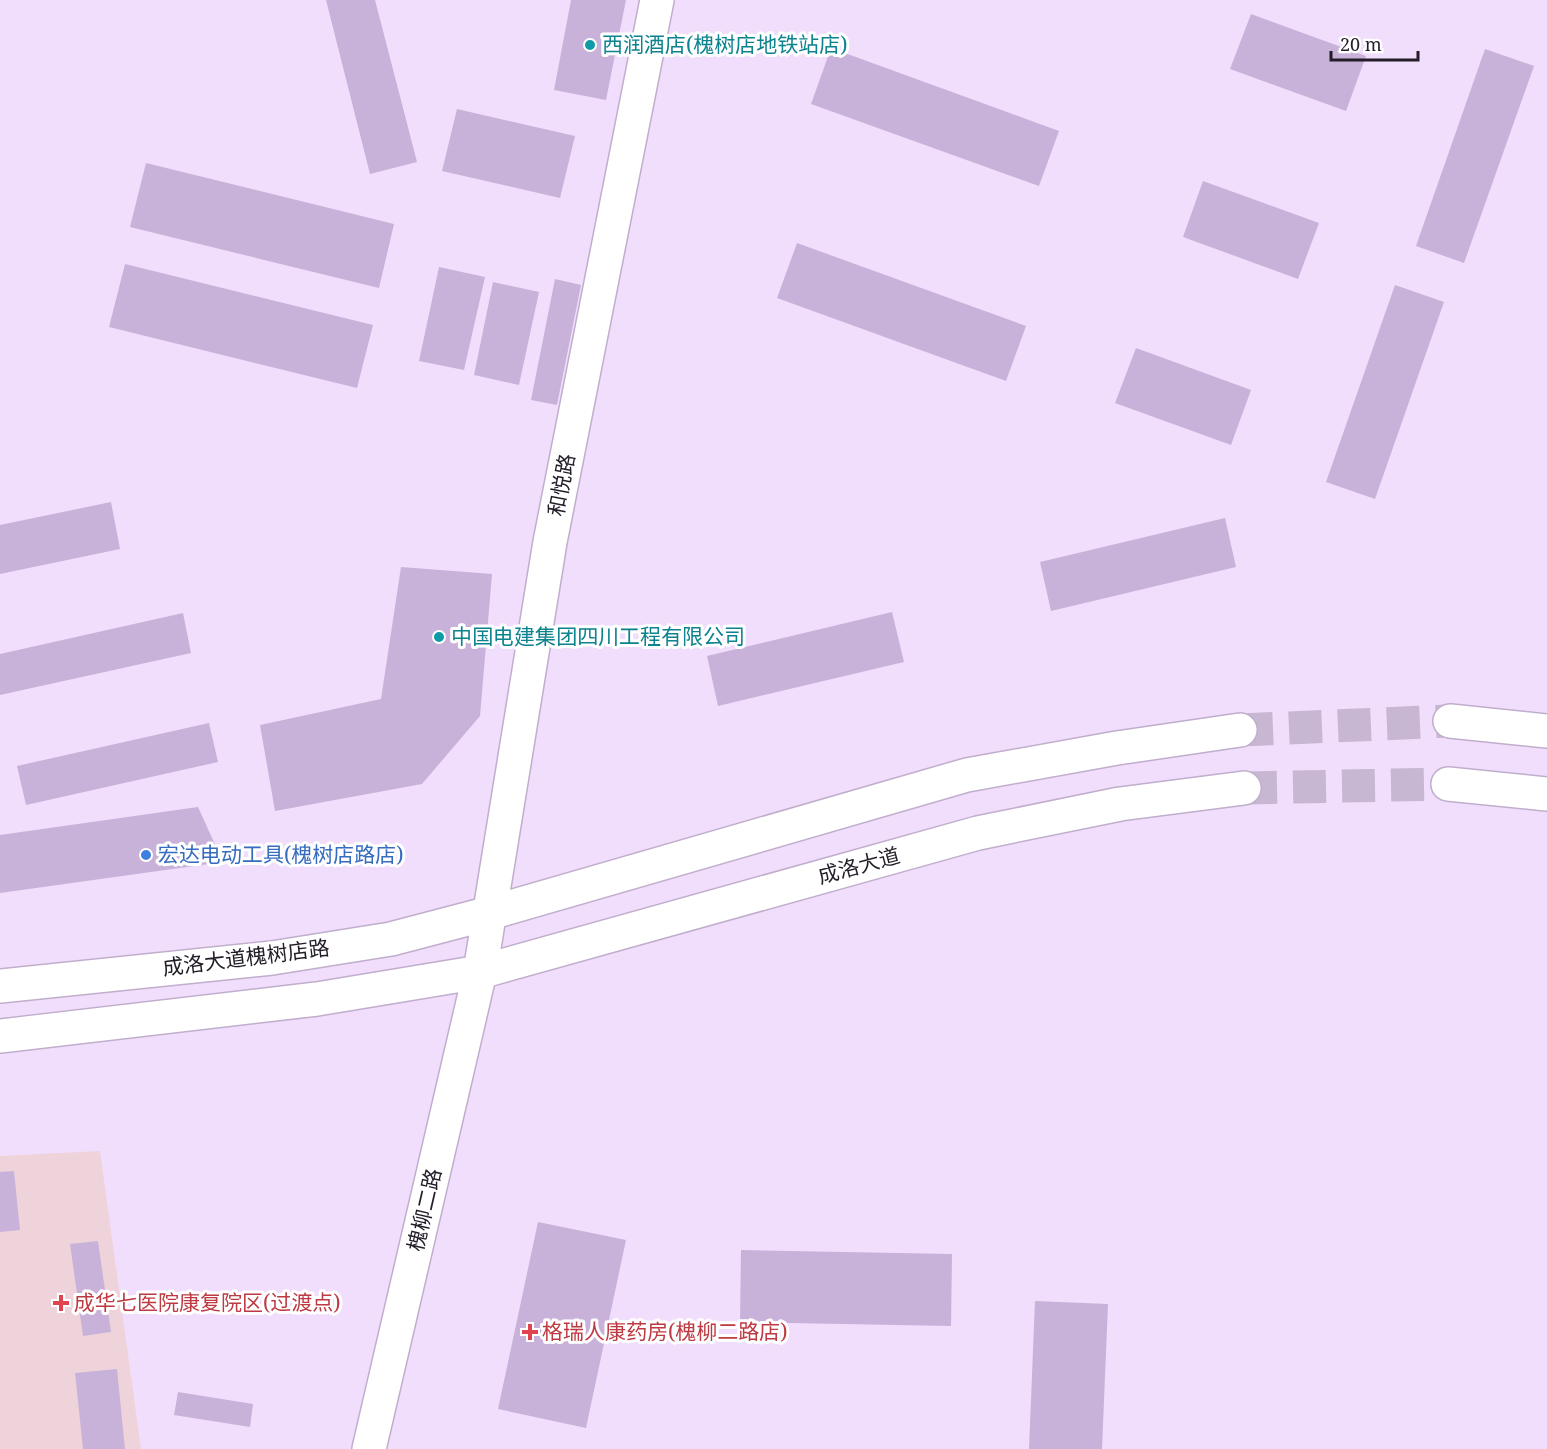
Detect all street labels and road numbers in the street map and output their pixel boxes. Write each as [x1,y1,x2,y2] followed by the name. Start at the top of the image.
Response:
[541,451,581,518] street label: 和悦路
[815,841,903,889] street label: 成洛大道
[161,933,331,981] street label: 成洛大道槐树店路
[401,1166,447,1254] street label: 槐柳二路

